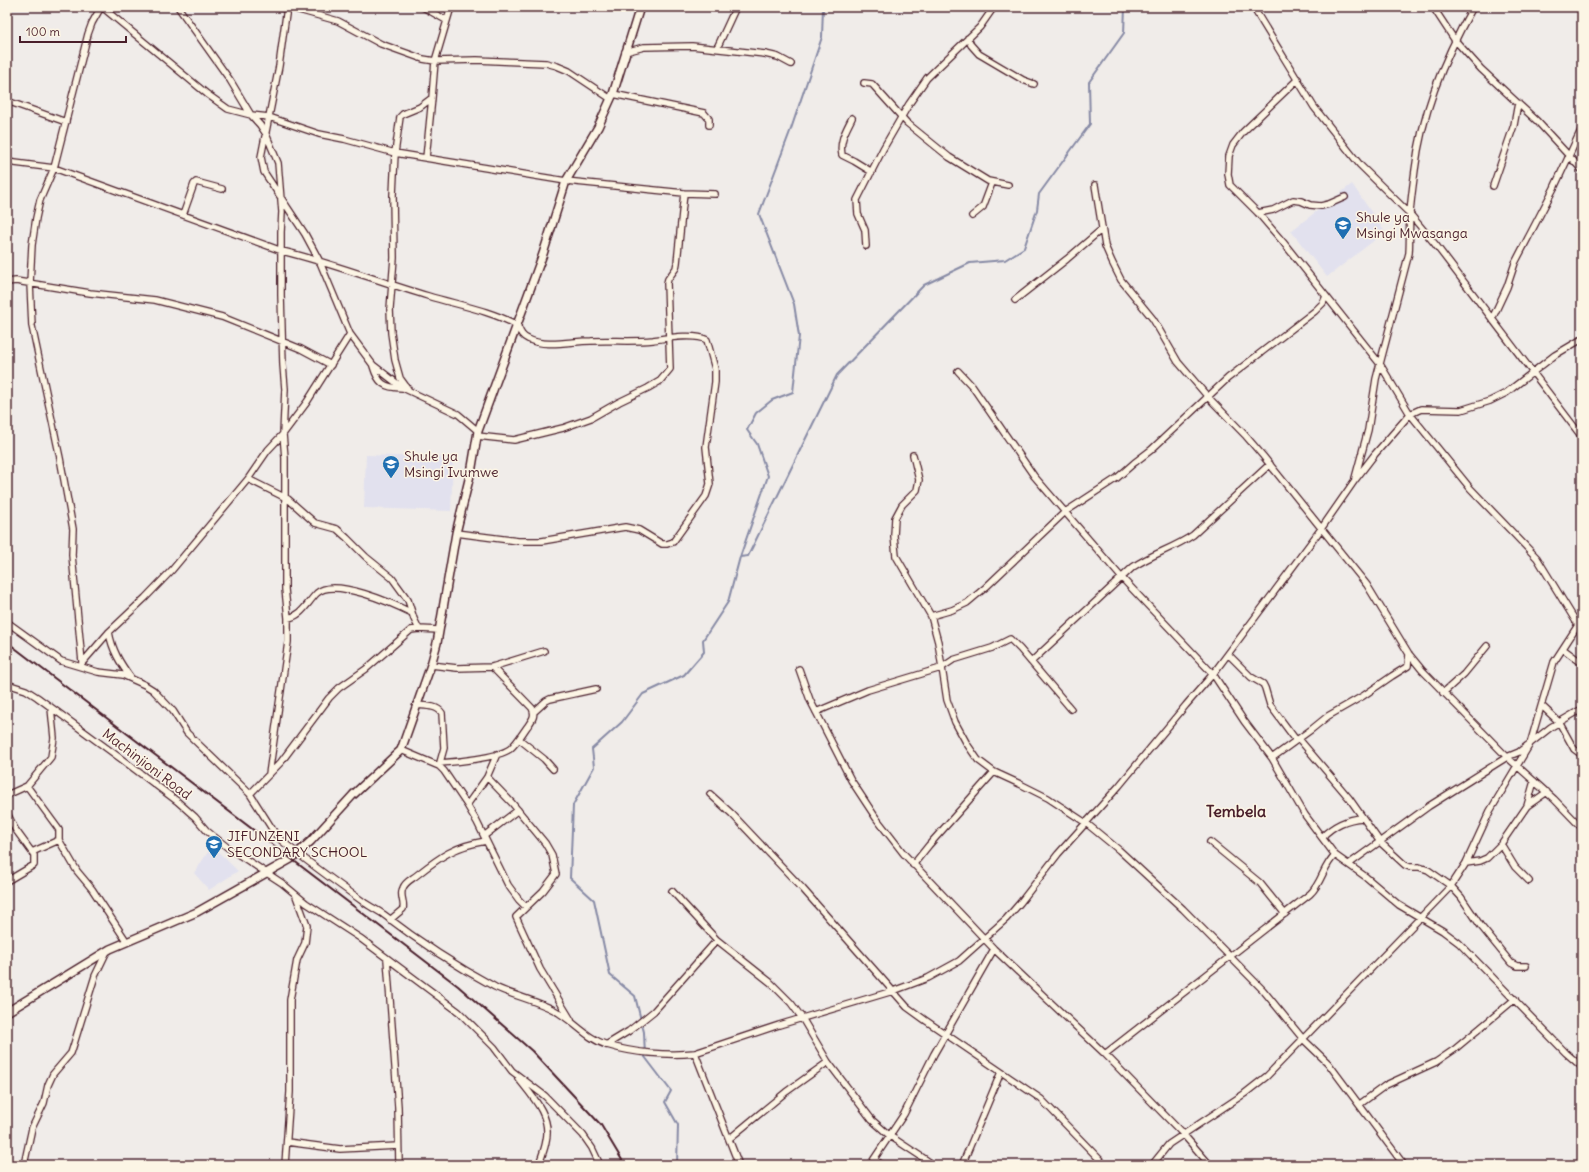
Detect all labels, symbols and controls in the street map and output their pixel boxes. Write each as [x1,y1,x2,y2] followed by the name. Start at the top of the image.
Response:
[20,18,126,44] scale bar
[26,24,60,39] text: 100 m
[1356,208,1468,242] place label: Shule ya Msingi Mwasanga
[1333,215,1353,240] school or university icon: Shule ya Msingi Mwasanga
[404,447,498,481] place label: Shule ya Msingi Ivumwe
[381,454,401,479] school or university icon: Shule ya Msingi Ivumwe
[99,725,195,803] street label: Machinjioni Road
[1206,801,1266,821] district label: Tembela
[227,827,368,861] place label: JIFUNZENI SECONDARY SCHOOL
[204,834,224,859] school or university icon: JIFUNZENI SECONDARY SCHOOL

